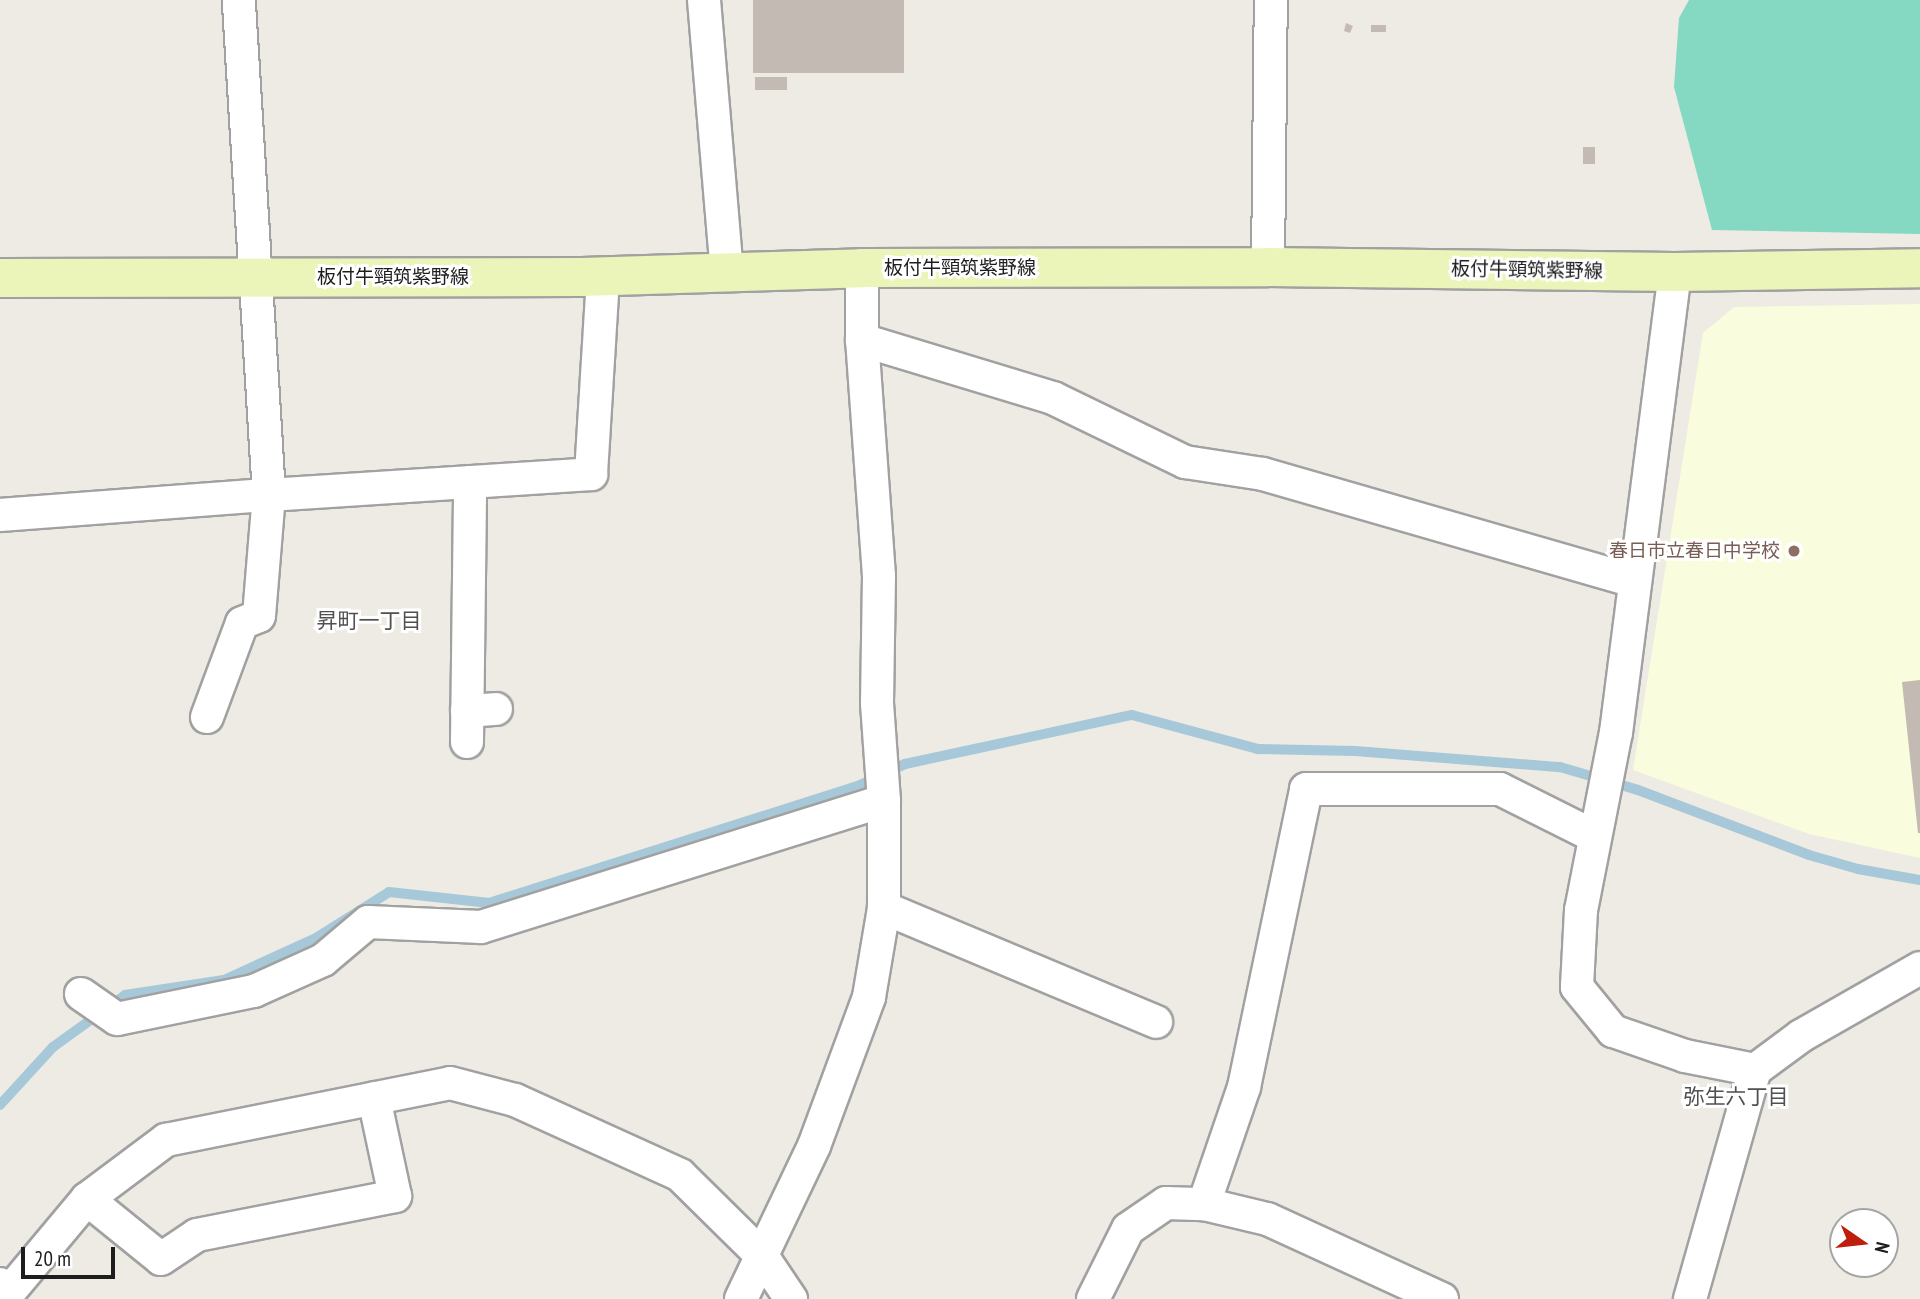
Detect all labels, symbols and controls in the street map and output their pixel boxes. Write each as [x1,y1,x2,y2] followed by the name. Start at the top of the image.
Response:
[884,257,1036,279] street label: 板付牛頸筑紫野線
[1451,257,1603,283] street label: 板付牛頸筑紫野線
[317,266,469,288] street label: 板付牛頸筑紫野線
[1609,540,1780,562] place label: 春日市立春日中学校
[1786,543,1802,559] marker: 春日市立春日中学校
[317,608,421,634] district label: 昇町一丁目
[1684,1084,1788,1110] district label: 弥生六丁目
[1829,1208,1899,1278] north arrow
[24,1232,119,1276] scale bar
[1870,1240,1895,1255] text: N
[34,1245,71,1272] text: 20 m

